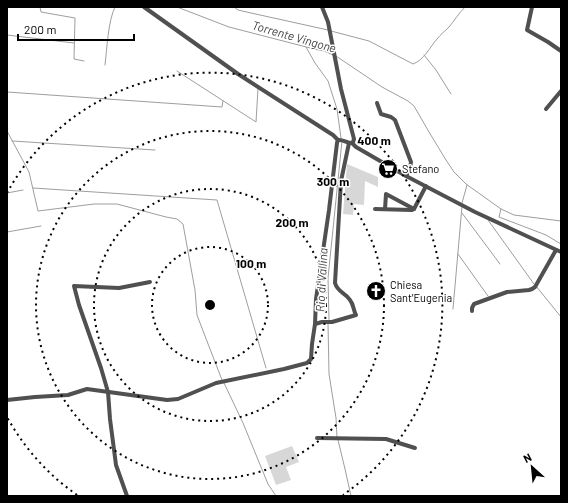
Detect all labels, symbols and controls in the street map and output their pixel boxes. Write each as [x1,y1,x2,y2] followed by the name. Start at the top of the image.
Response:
[18,16,134,42] scale bar
[251,17,338,55] water label: Torrente Vingone
[24,22,56,36] text: 200 m
[357,133,391,147] text: 400 m
[377,158,399,180] supermarket icon: Stefano
[402,162,439,175] place label: Stefano
[317,174,349,188] text: 300 m
[276,215,308,229] text: 200 m
[312,248,330,312] water label: Rio di Vallina
[236,256,266,270] text: 100 m
[390,278,452,304] place label: Chiesa Sant'Eugenia
[365,280,387,302] church icon: Chiesa Sant'Eugenia
[203,298,217,312] centre of rings
[512,447,552,487] north arrow
[521,450,533,465] text: N

